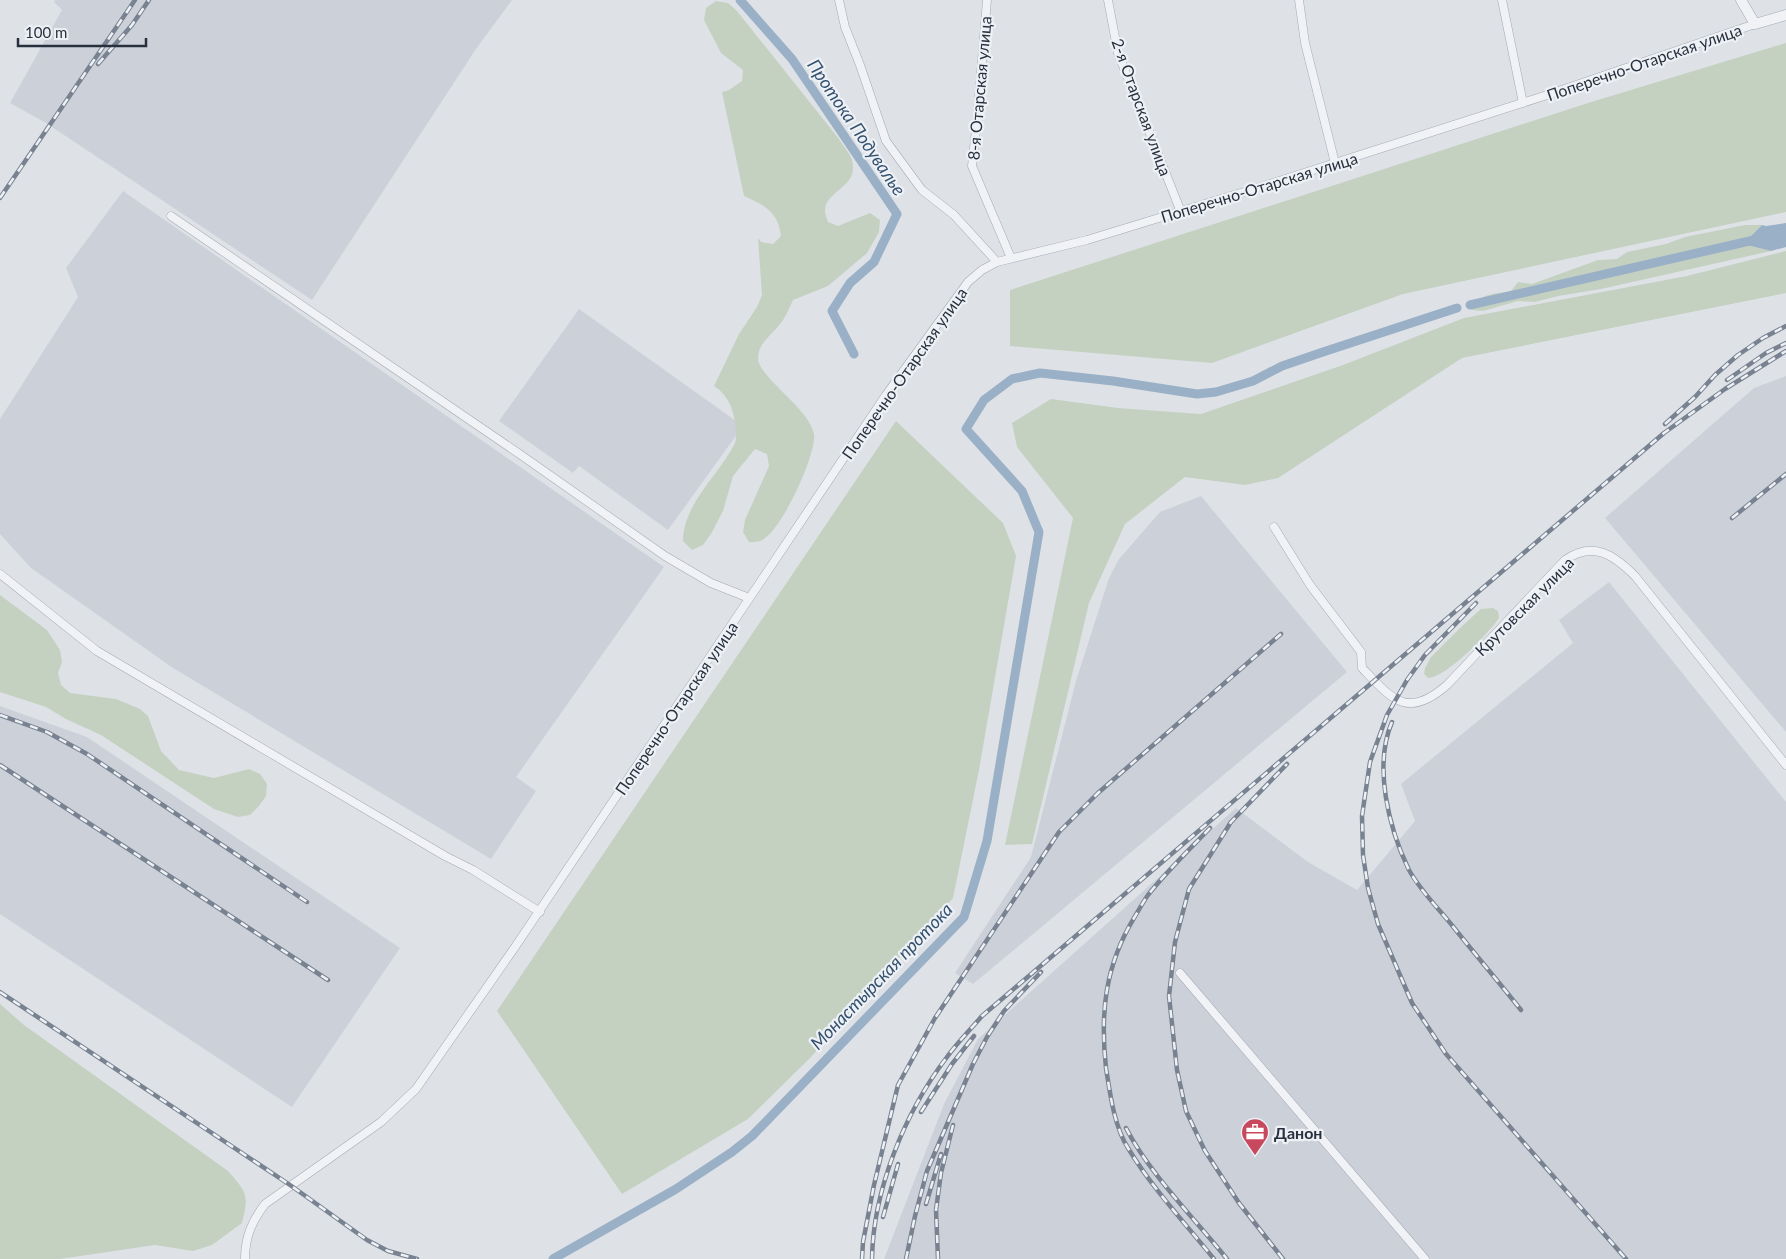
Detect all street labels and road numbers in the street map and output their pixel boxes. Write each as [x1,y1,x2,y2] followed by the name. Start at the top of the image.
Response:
[963,15,995,161] street label: 8-я Отарская улица
[1544,20,1744,104] street label: Поперечно-Отарская улица
[1108,36,1176,178] street label: 2-я Отарская улица
[1158,148,1360,226] street label: Поперечно-Отарская улица
[837,284,971,462] street label: Поперечно-Отарская улица
[1471,553,1577,659] street label: Крутовская улица
[611,618,741,798] street label: Поперечно-Отарская улица

